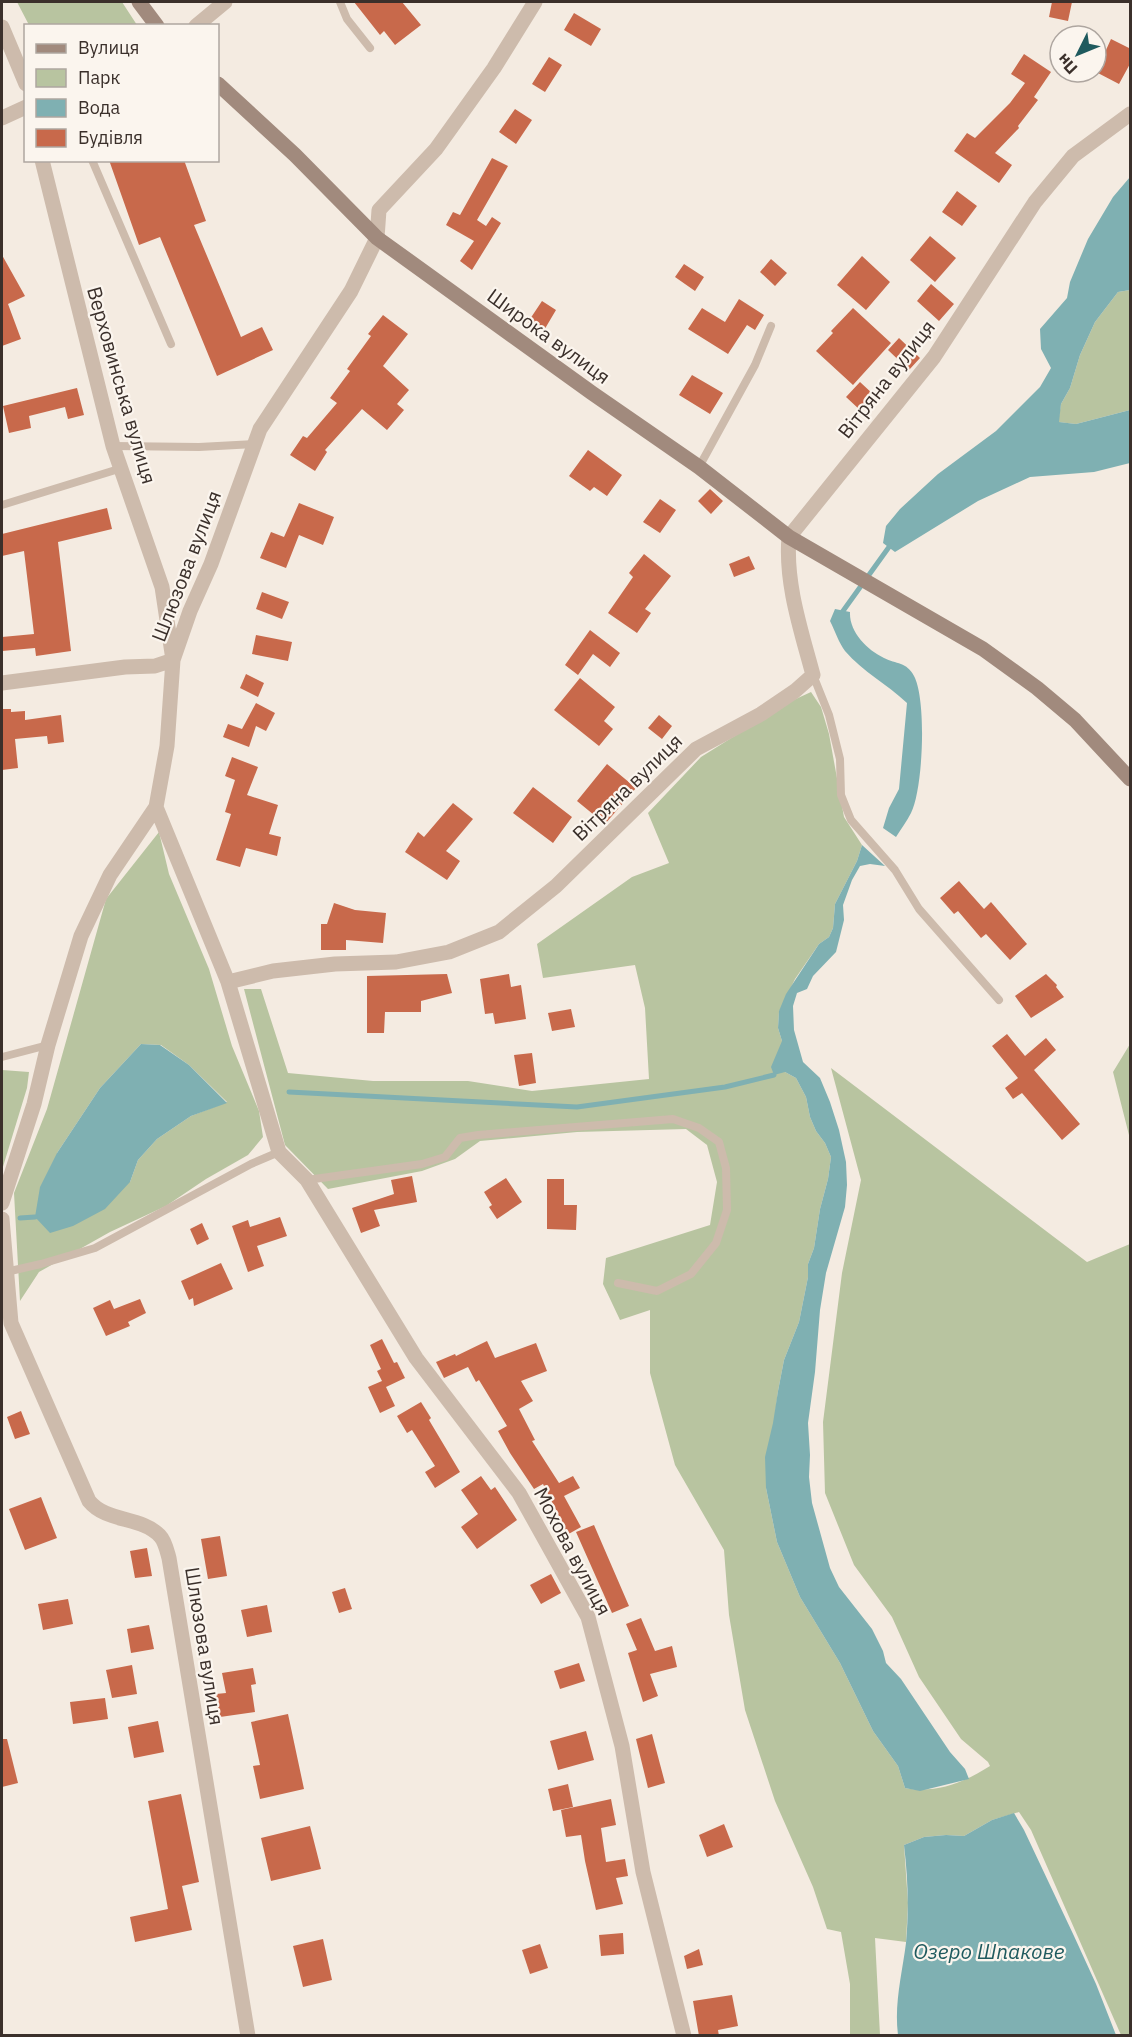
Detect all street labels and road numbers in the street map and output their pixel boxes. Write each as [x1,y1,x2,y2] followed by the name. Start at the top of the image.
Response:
[482,282,616,390] street label: Широка вулиця
[81,283,163,487] street label: Верховинська вулиця
[831,314,941,444] street label: Вітряна вулиця
[145,486,227,646] street label: Шлюзова вулиця
[566,727,688,847] street label: Вітряна вулиця
[528,1482,618,1620] street label: Мохова вулиця
[179,1565,231,1727] street label: Шлюзова вулиця

